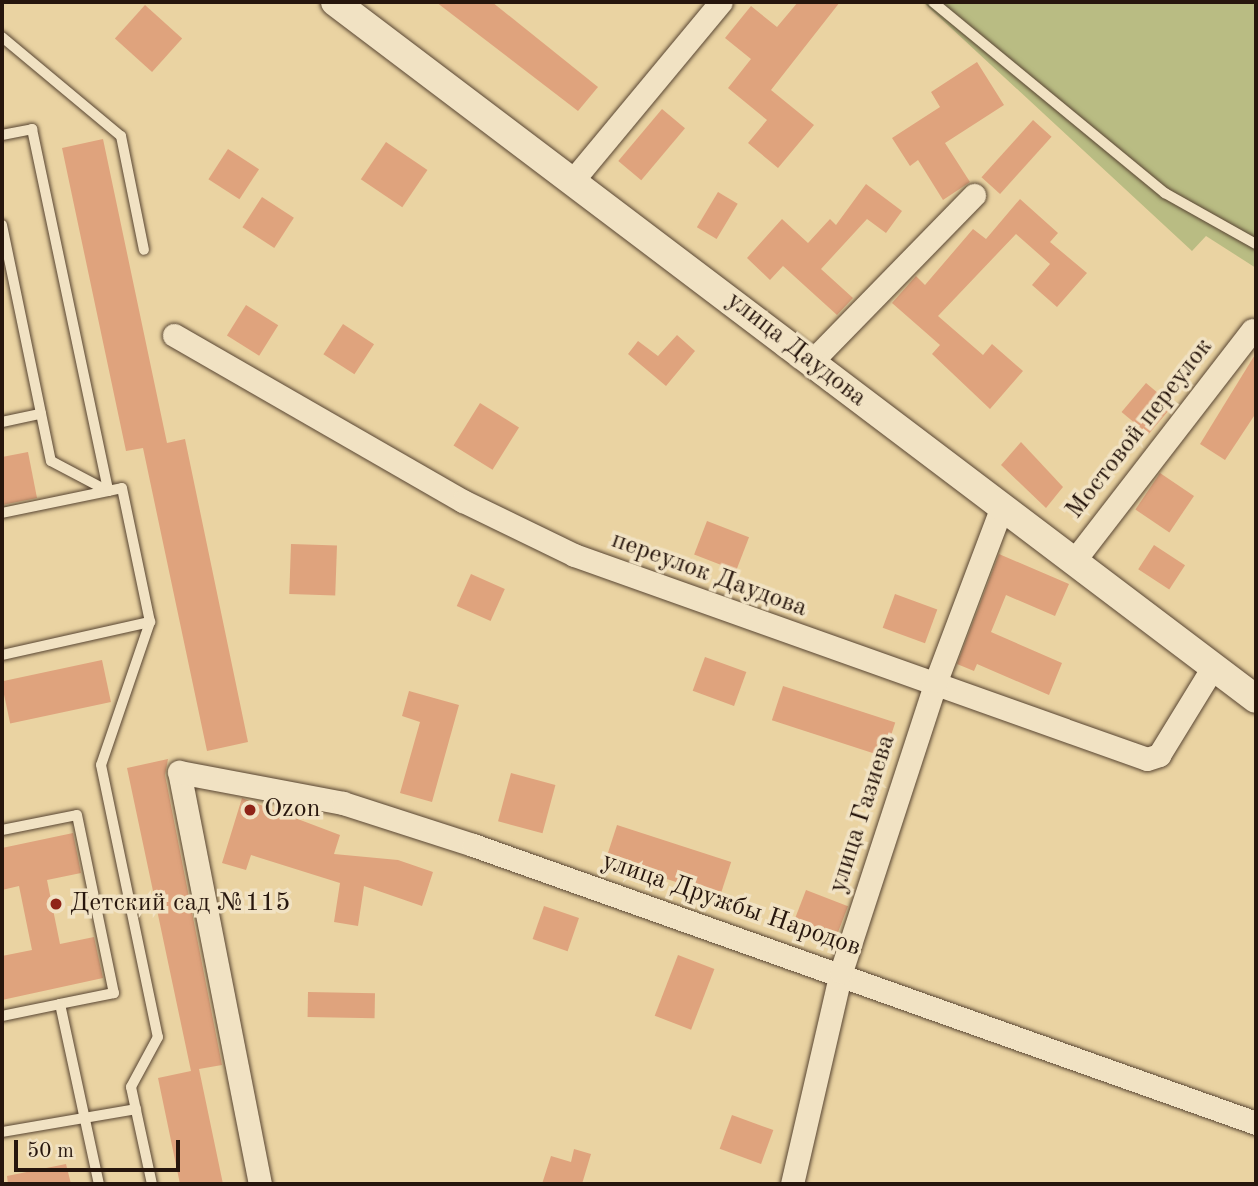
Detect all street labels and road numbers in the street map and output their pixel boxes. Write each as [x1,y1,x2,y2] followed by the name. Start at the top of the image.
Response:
[720,286,872,414] street label: улица Даудова
[1060,332,1220,526] street label: Мостовой переулок
[607,525,811,625] street label: переулок Даудова
[823,731,903,897] street label: улица Газиева
[597,846,865,964] street label: улица Дружбы Народов

